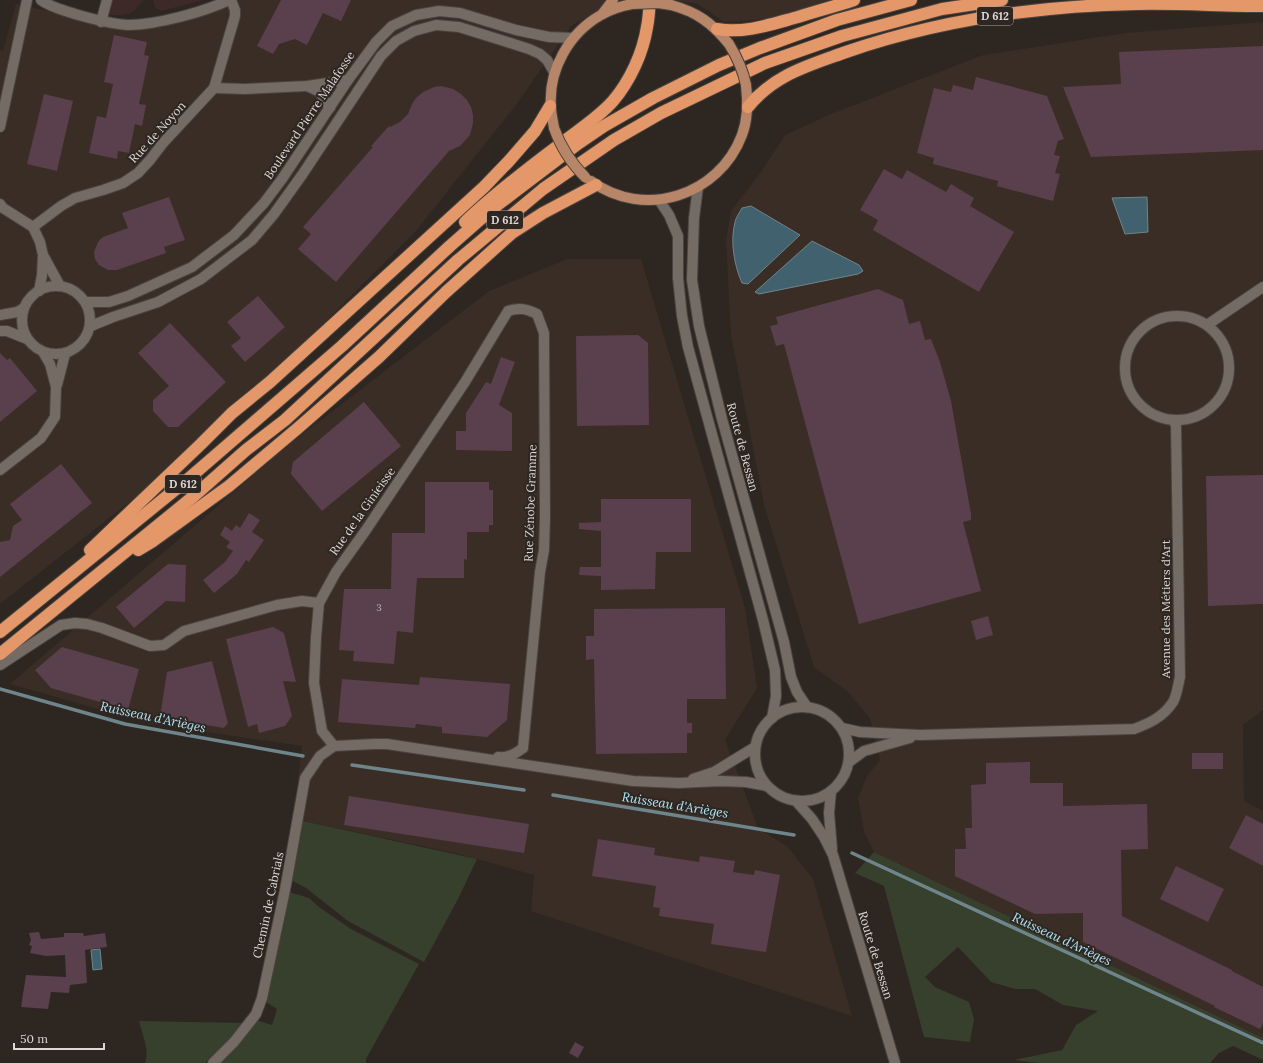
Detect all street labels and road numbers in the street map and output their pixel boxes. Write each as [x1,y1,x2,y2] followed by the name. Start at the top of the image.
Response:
[977,7,1013,25] road number: D 612
[260,48,358,182] street label: Boulevard Pierre Malafosse
[125,98,189,166] street label: Rue de Noyon
[487,211,523,229] road number: D 612
[724,401,762,493] street label: Route de Bessan
[520,444,540,562] street label: Rue Zénobe Gramme
[326,464,398,558] street label: Rue de la Ginieisse
[165,475,201,493] road number: D 612
[1158,539,1173,679] street label: Avenue des Métiers d'Art
[249,850,287,960] street label: Chemin de Cabrials
[855,909,897,1001] street label: Route de Bessan

